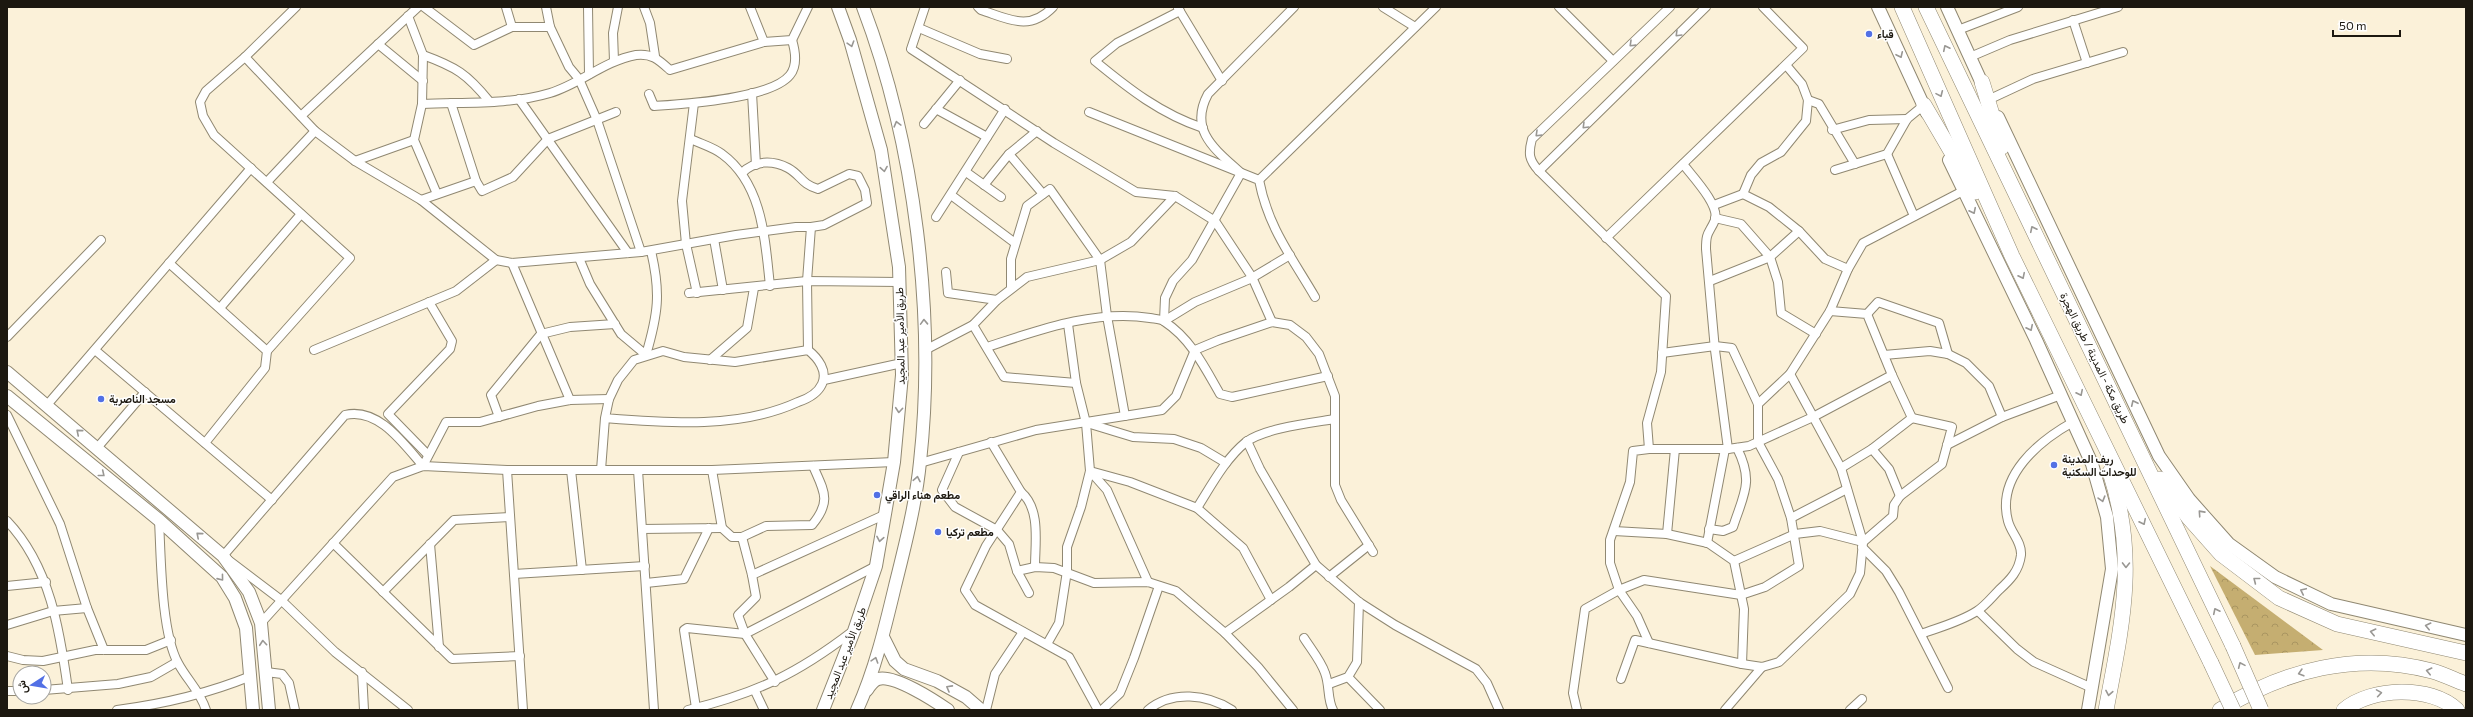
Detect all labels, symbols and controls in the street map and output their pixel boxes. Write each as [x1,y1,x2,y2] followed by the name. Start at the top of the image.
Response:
[2333,12,2400,38] scale bar
[2339,18,2367,32] text: 50 m
[1877,27,1894,41] place label: قباء
[1675,29,1683,37] one-way arrow
[1864,29,1874,39] marker: قباء
[1629,39,1636,46] one-way arrow
[846,40,855,47] one-way arrow
[1943,45,1951,53] one-way arrow
[1895,51,1903,58] one-way arrow
[1935,89,1943,97] one-way arrow
[893,121,902,128] one-way arrow
[1582,121,1590,129] one-way arrow
[1535,129,1543,137] one-way arrow
[879,166,888,172] one-way arrow
[1968,206,1976,214] one-way arrow
[2030,225,2038,233] one-way arrow
[2017,272,2025,279] one-way arrow
[892,287,908,385] street label: طريق الأمير عبد المجيد
[2057,290,2133,426] street label: طريق مكة - المدينة / طريق الهجرة
[920,319,928,325] one-way arrow
[2025,323,2033,331] one-way arrow
[2075,388,2083,396] one-way arrow
[109,392,176,406] place label: مسجد الناصرية
[96,394,106,404] marker: مسجد الناصرية
[2131,399,2139,407] one-way arrow
[895,407,904,413] one-way arrow
[76,430,84,437] one-way arrow
[2062,452,2137,479] place label: ريف المدينة للوحدات السكنية
[2049,460,2059,470] marker: ريف المدينة للوحدات السكنية
[98,469,105,476] one-way arrow
[912,476,921,482] one-way arrow
[885,488,960,504] place label: مطعم هناء الراقي
[872,490,882,500] marker: مطعم هناء الراقي
[2097,495,2106,502] one-way arrow
[2199,510,2206,518] one-way arrow
[2138,518,2146,526] one-way arrow
[946,525,994,540] place label: مطعم تركيا
[933,527,943,537] marker: مطعم تركيا
[196,532,204,540] one-way arrow
[877,536,885,542] one-way arrow
[2122,562,2130,568] one-way arrow
[217,573,224,580] one-way arrow
[2253,578,2260,585] one-way arrow
[2300,588,2308,596] one-way arrow
[821,605,869,701] street label: طريق الأمير عبد المجيد
[2213,608,2221,615] one-way arrow
[2425,623,2431,631] one-way arrow
[2370,628,2376,636] one-way arrow
[259,640,268,646] one-way arrow
[871,657,879,664] one-way arrow
[2238,662,2246,670] one-way arrow
[12,665,52,705] north arrow
[2298,668,2305,677] one-way arrow
[2426,668,2432,676] one-way arrow
[14,679,30,695] text: ش
[946,685,953,692] one-way arrow
[2376,689,2382,698] one-way arrow
[2106,690,2114,696] one-way arrow

